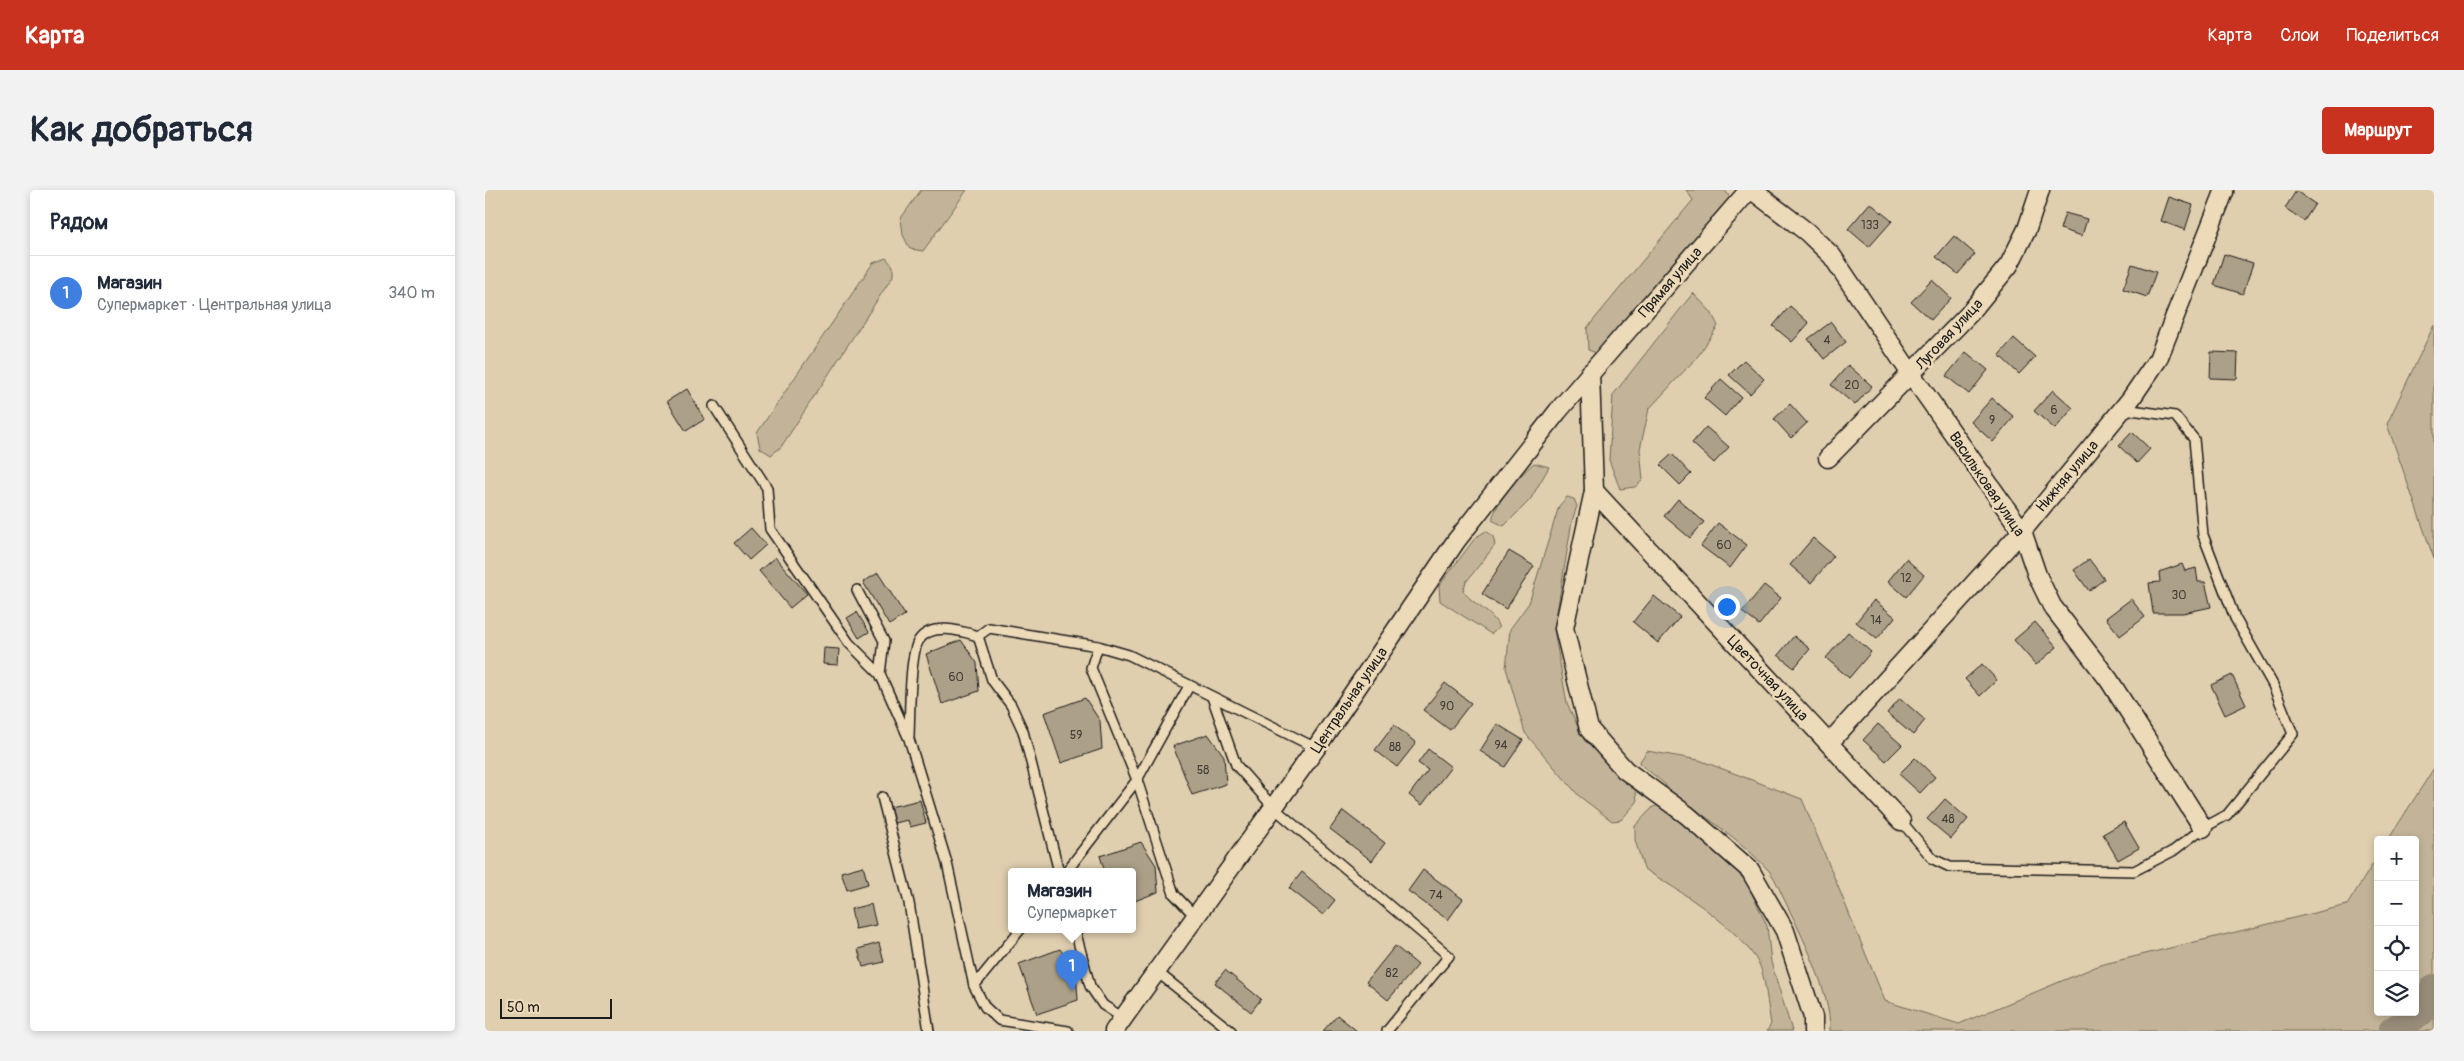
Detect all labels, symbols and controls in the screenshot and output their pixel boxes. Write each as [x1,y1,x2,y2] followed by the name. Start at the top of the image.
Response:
[25,21,84,50] text: Карта
[2208,24,2252,47] text: Карта
[2280,24,2318,47] text: Слои
[2346,24,2439,47] text: Поделиться
[2322,107,2434,154] button: Маршрут
[30,108,253,152] text: Как добраться
[50,209,108,236] text: Рядом
[1861,218,1879,233] house number: 133
[1634,243,1706,322] street label: Прямая улица
[97,271,162,295] text: Магазин
[63,283,69,303] text: 1
[388,283,435,303] text: 340 m
[97,295,331,315] text: Супермаркет · Центральная улица
[1911,295,1987,375] street label: Луговая улица
[1824,333,1831,348] house number: 4
[1845,378,1859,393] house number: 20
[2051,403,2058,418] house number: 6
[1989,413,1995,428] house number: 9
[1944,428,2029,540] street label: Васильковая улица
[2032,437,2103,516] street label: Нижняя улица
[1716,538,1732,553] house number: 60
[1900,571,1912,586] house number: 12
[2172,588,2186,603] house number: 30
[1714,594,1740,620] your location
[1870,613,1882,628] house number: 14
[1723,631,1812,725] street label: Цветочная улица
[1307,644,1392,757] street label: Центральная улица
[948,670,964,685] house number: 60
[1440,699,1454,714] house number: 90
[1070,728,1082,743] house number: 59
[1494,738,1508,753] house number: 94
[1389,740,1401,755] house number: 88
[1197,763,1209,778] house number: 58
[1941,812,1955,827] house number: 48
[2374,836,2419,1016] map controls
[2374,836,2419,881] button: +
[1008,868,1136,933] popup
[1027,879,1092,903] text: Магазин
[2374,881,2419,926] button: −
[1429,888,1443,903] house number: 74
[1027,903,1117,923] text: Супермаркет
[2374,926,2419,971] button: locate
[1056,950,1088,991] pin: 1
[1386,966,1399,981] house number: 82
[2374,971,2419,1016] button: layers
[500,996,613,1019] scale bar
[507,999,540,1016] text: 50 m

